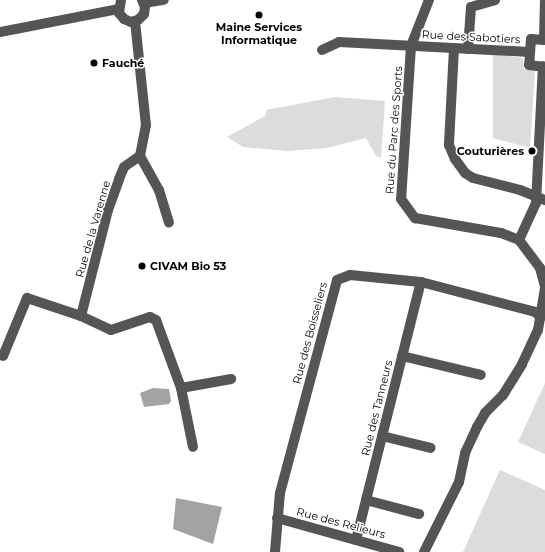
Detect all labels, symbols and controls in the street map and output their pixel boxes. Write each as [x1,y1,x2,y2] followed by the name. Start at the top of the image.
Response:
[254,10,264,20] marker: Maine Services Informatique
[216,21,302,47] place label: Maine Services Informatique
[421,28,521,46] street label: Rue des Sabotiers
[102,56,144,70] place label: Fauché
[89,58,99,68] marker: Fauché
[383,66,405,194] street label: Rue du Parc des Sports
[457,144,524,158] place label: Couturières
[527,146,537,156] marker: Couturières
[73,179,113,279] street label: Rue de la Varenne
[150,259,226,273] place label: CIVAM Bio 53
[137,261,147,271] marker: CIVAM Bio 53
[290,281,330,385] street label: Rue des Boisseliers
[359,359,395,457] street label: Rue des Tanneurs
[295,505,387,541] street label: Rue des Relieurs

